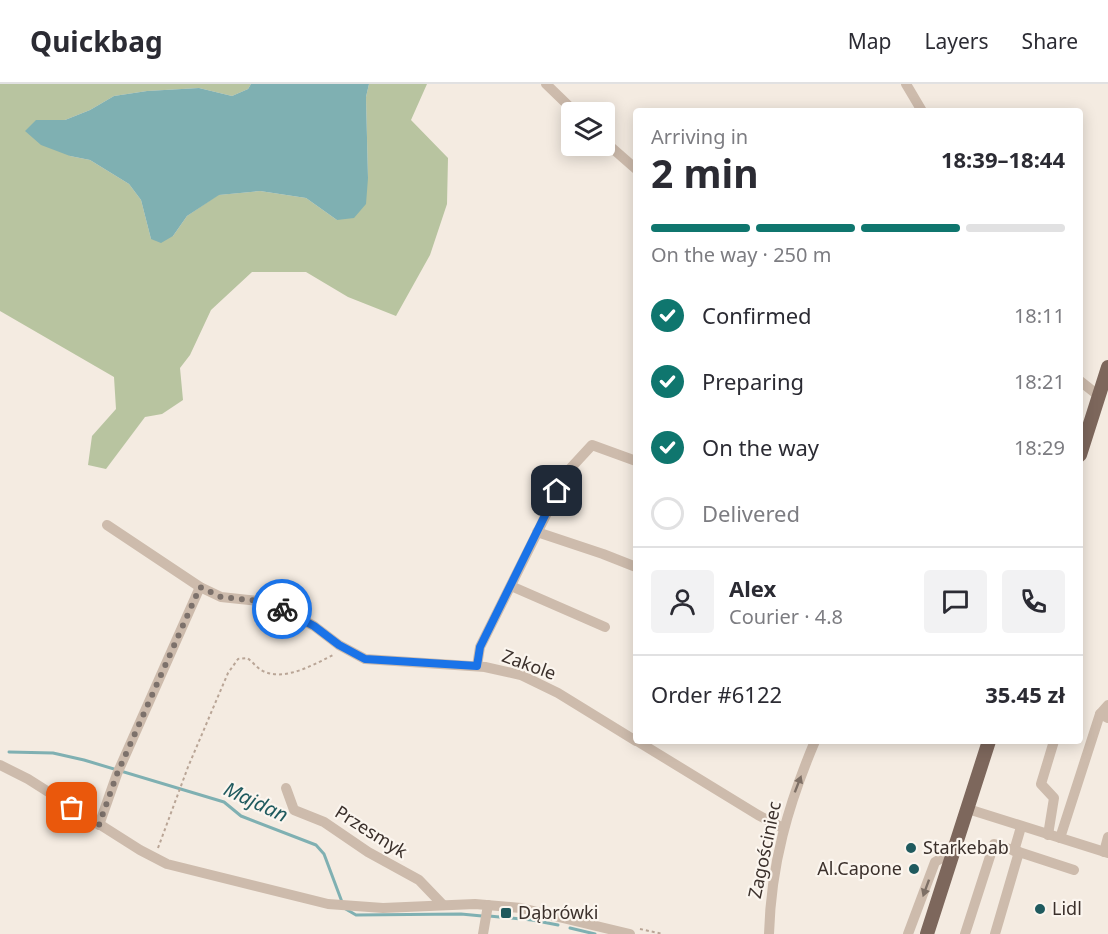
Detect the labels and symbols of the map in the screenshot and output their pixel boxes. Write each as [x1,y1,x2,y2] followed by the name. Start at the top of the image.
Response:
[531,465,582,516] pin
[252,579,312,639] courier
[499,643,560,685] street label: Zakole
[220,775,293,828] water label: Majdan
[794,775,803,793] one-way arrow
[46,782,97,833] pin
[331,799,413,863] street label: Przesmyk
[742,799,786,901] street label: Zagościniec
[923,835,1009,859] place label: Starkebab
[904,841,918,855] marker: Starkebab
[817,856,902,880] place label: Al.Capone
[907,862,921,876] marker: Al.Capone
[920,879,930,897] one-way arrow
[1052,896,1082,920] place label: Lidl
[518,900,598,924] place label: Dąbrówki
[1033,902,1047,916] marker: Lidl
[499,906,513,920] marker: Dąbrówki

